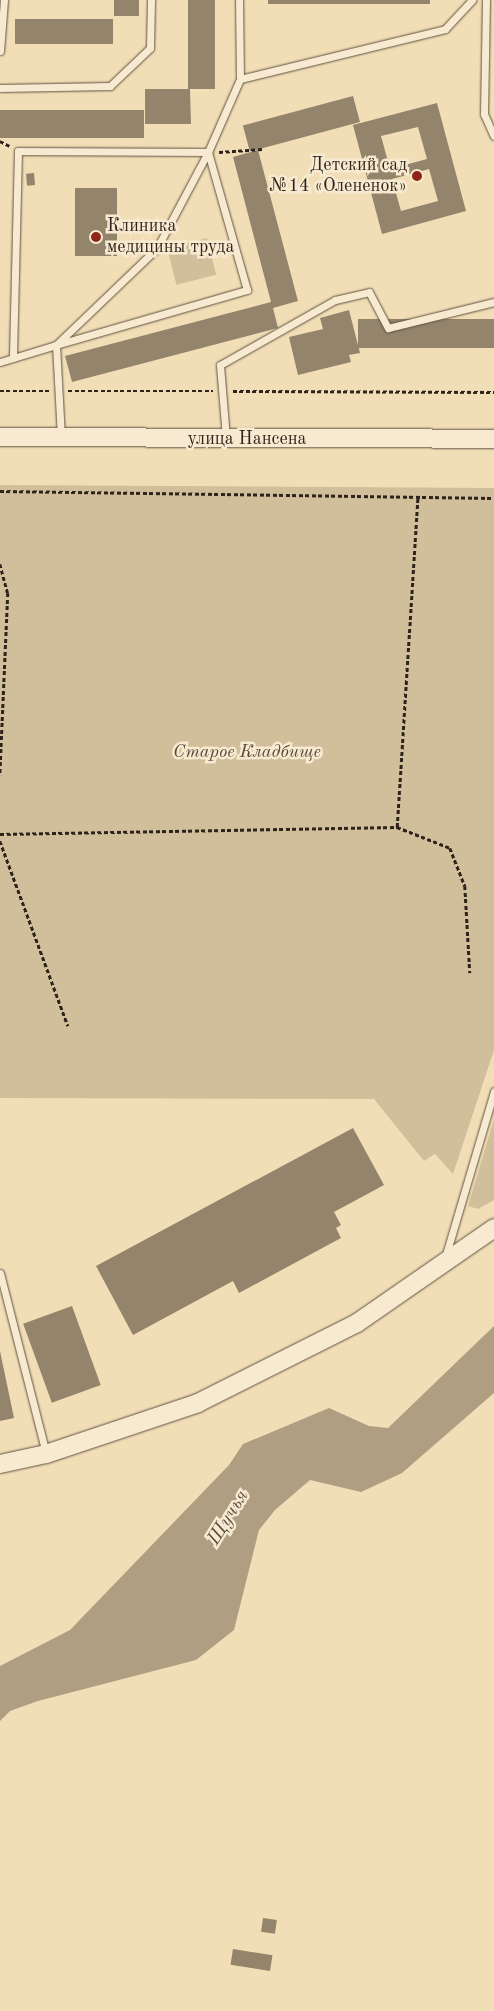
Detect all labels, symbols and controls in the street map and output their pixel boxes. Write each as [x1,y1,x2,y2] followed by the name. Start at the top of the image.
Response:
[269,155,407,198] place label: Детский сад №14 «Олененок»
[411,170,423,182] marker: Детский сад №14 «Олененок»
[107,216,234,258] place label: Клиника медицины труда
[89,230,103,244] marker: Клиника медицины труда
[188,428,306,450] street label: улица Нансена
[173,741,321,763] park label: Старое Кладбище
[203,1486,255,1550] water label: Щучья

